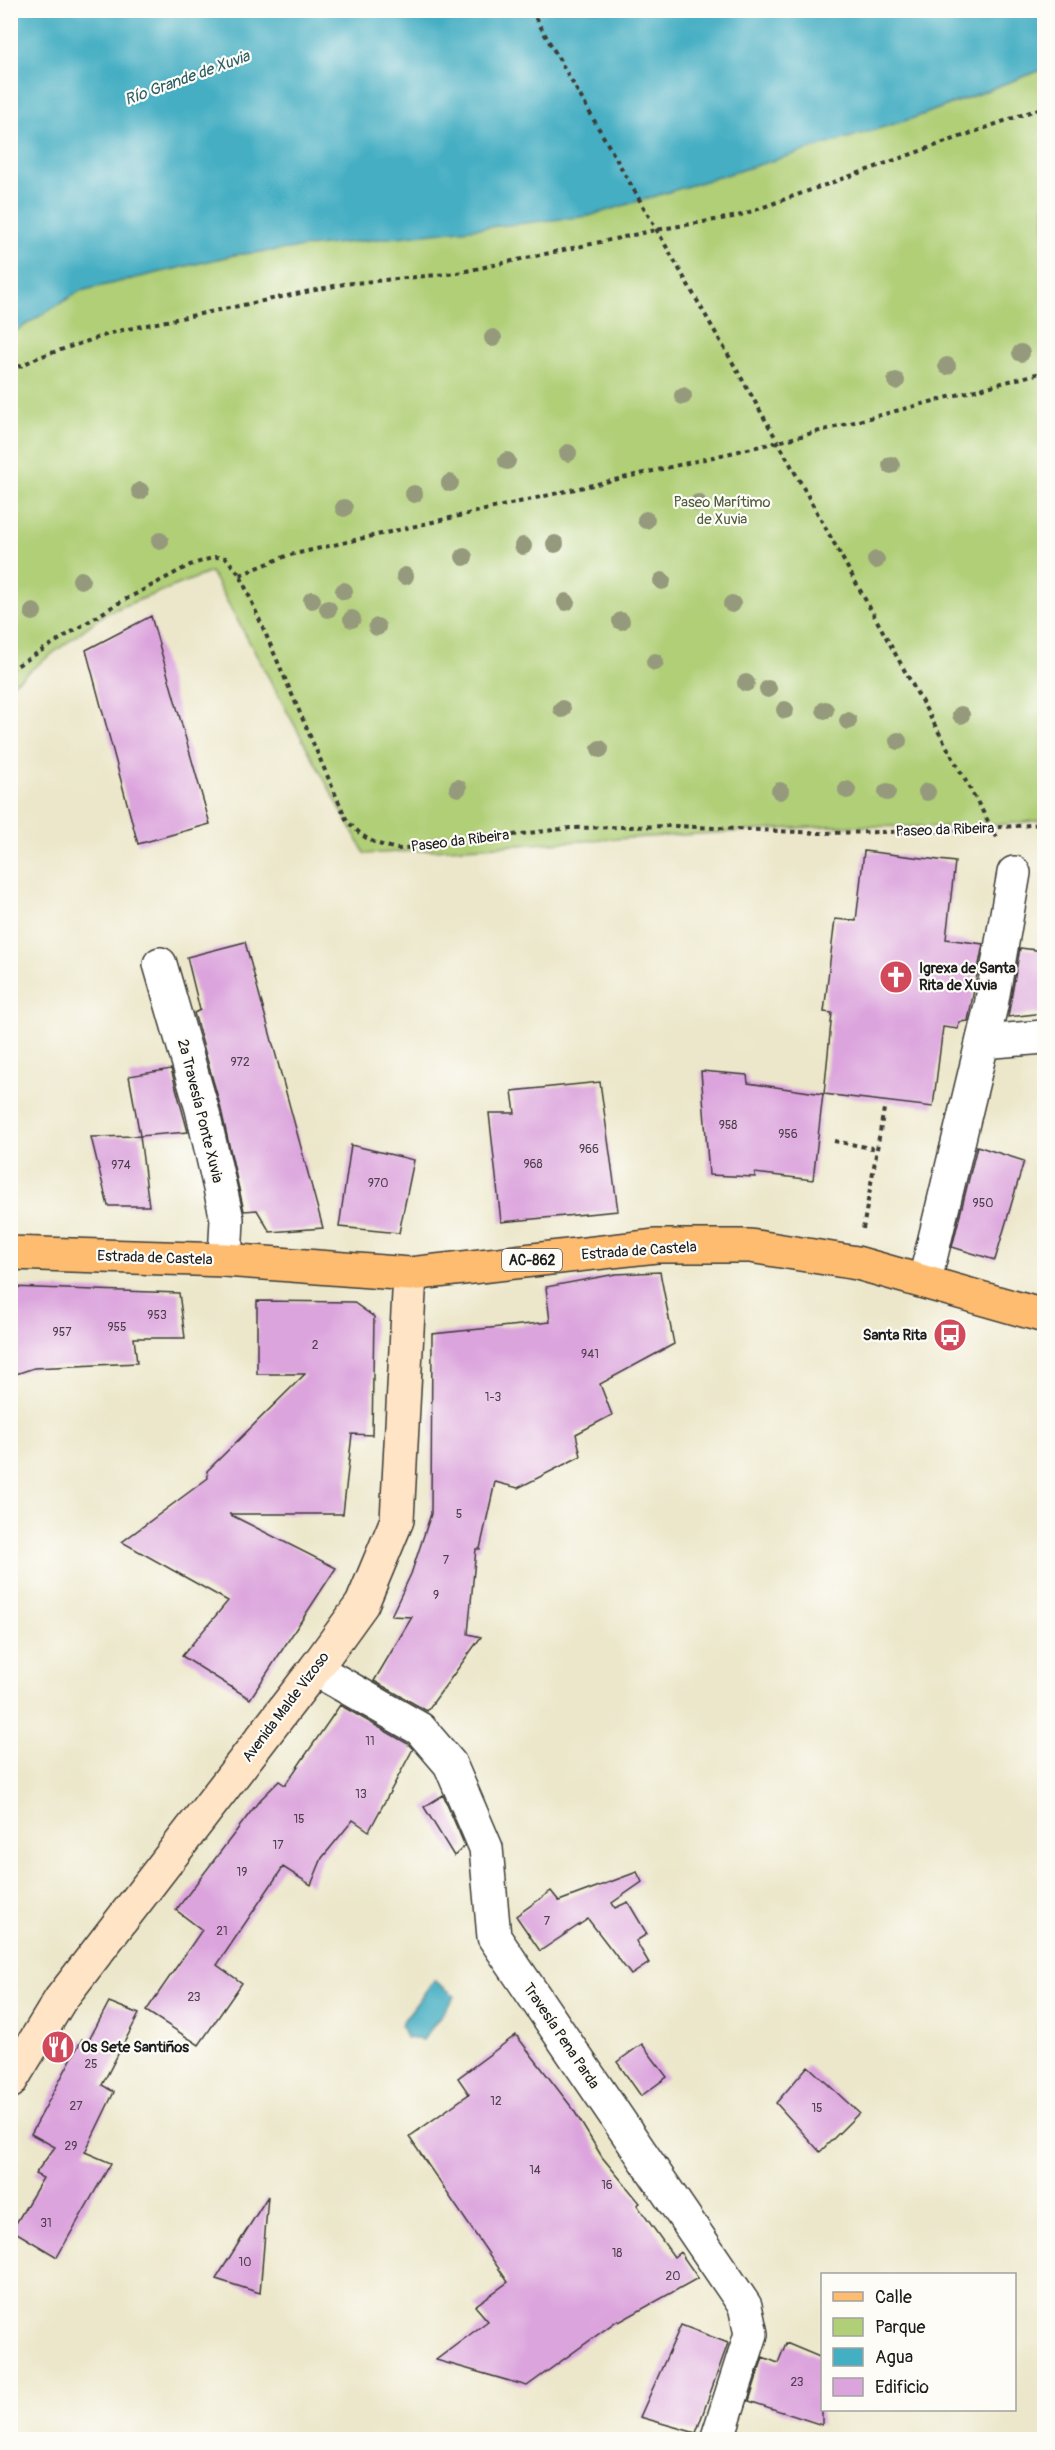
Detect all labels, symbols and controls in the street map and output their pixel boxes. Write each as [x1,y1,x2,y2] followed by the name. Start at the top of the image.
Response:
[122,46,254,110] water label: Río Grande de Xuvia
[673,493,771,529] park label: Paseo Marítimo de Xuvia
[895,819,995,841] street label: Paseo da Ribeira
[410,826,510,856] street label: Paseo da Ribeira
[878,959,914,995] church icon: Igrexa de Santa Rita de Xuvia
[919,959,1016,995] place label: Igrexa de Santa Rita de Xuvia
[173,1037,227,1185] street label: 2ª Travesía Ponte Xuvia
[230,1055,250,1070] house number: 972
[719,1118,737,1133] house number: 958
[778,1127,798,1142] house number: 956
[579,1142,599,1157] house number: 966
[523,1157,543,1172] house number: 968
[111,1158,131,1173] house number: 974
[368,1176,388,1191] house number: 970
[973,1196,993,1211] house number: 950
[581,1237,697,1265] street label: Estrada de Castela
[97,1246,213,1270] street label: Estrada de Castela
[502,1249,562,1271] road number: AC-862
[147,1308,167,1323] house number: 953
[932,1317,968,1353] bus stop icon: Santa Rita
[107,1320,127,1335] house number: 955
[52,1325,72,1340] house number: 957
[863,1326,927,1345] place label: Santa Rita
[312,1338,319,1353] house number: 2
[581,1347,599,1362] house number: 941
[485,1390,502,1405] house number: 1-3
[456,1507,462,1522] house number: 5
[443,1553,450,1568] house number: 7
[433,1588,439,1603] house number: 9
[238,1648,334,1766] street label: Avenida Malde Vizoso
[365,1734,375,1749] house number: 11
[355,1787,367,1802] house number: 13
[293,1812,305,1827] house number: 15
[272,1838,284,1853] house number: 17
[237,1865,247,1880] house number: 19
[544,1914,551,1929] house number: 7
[216,1924,228,1939] house number: 21
[519,1979,603,2093] street label: Travesía Pena Parda
[187,1990,201,2005] house number: 23
[40,2029,76,2065] restaurant icon: Os Sete Santiños
[81,2038,189,2057] place label: Os Sete Santiños
[84,2057,98,2072] house number: 25
[490,2094,502,2109] house number: 12
[69,2099,83,2114] house number: 27
[811,2101,823,2116] house number: 15
[65,2139,77,2154] house number: 29
[529,2163,541,2178] house number: 14
[601,2178,613,2193] house number: 16
[40,2216,52,2231] house number: 31
[612,2246,622,2261] house number: 18
[239,2255,251,2270] house number: 10
[666,2269,680,2284] house number: 20
[821,2273,1016,2411] legend
[875,2286,912,2309] text: Calle
[875,2316,925,2339] text: Parque
[875,2346,913,2369] text: Agua
[790,2375,804,2390] house number: 23
[875,2376,929,2399] text: Edificio

